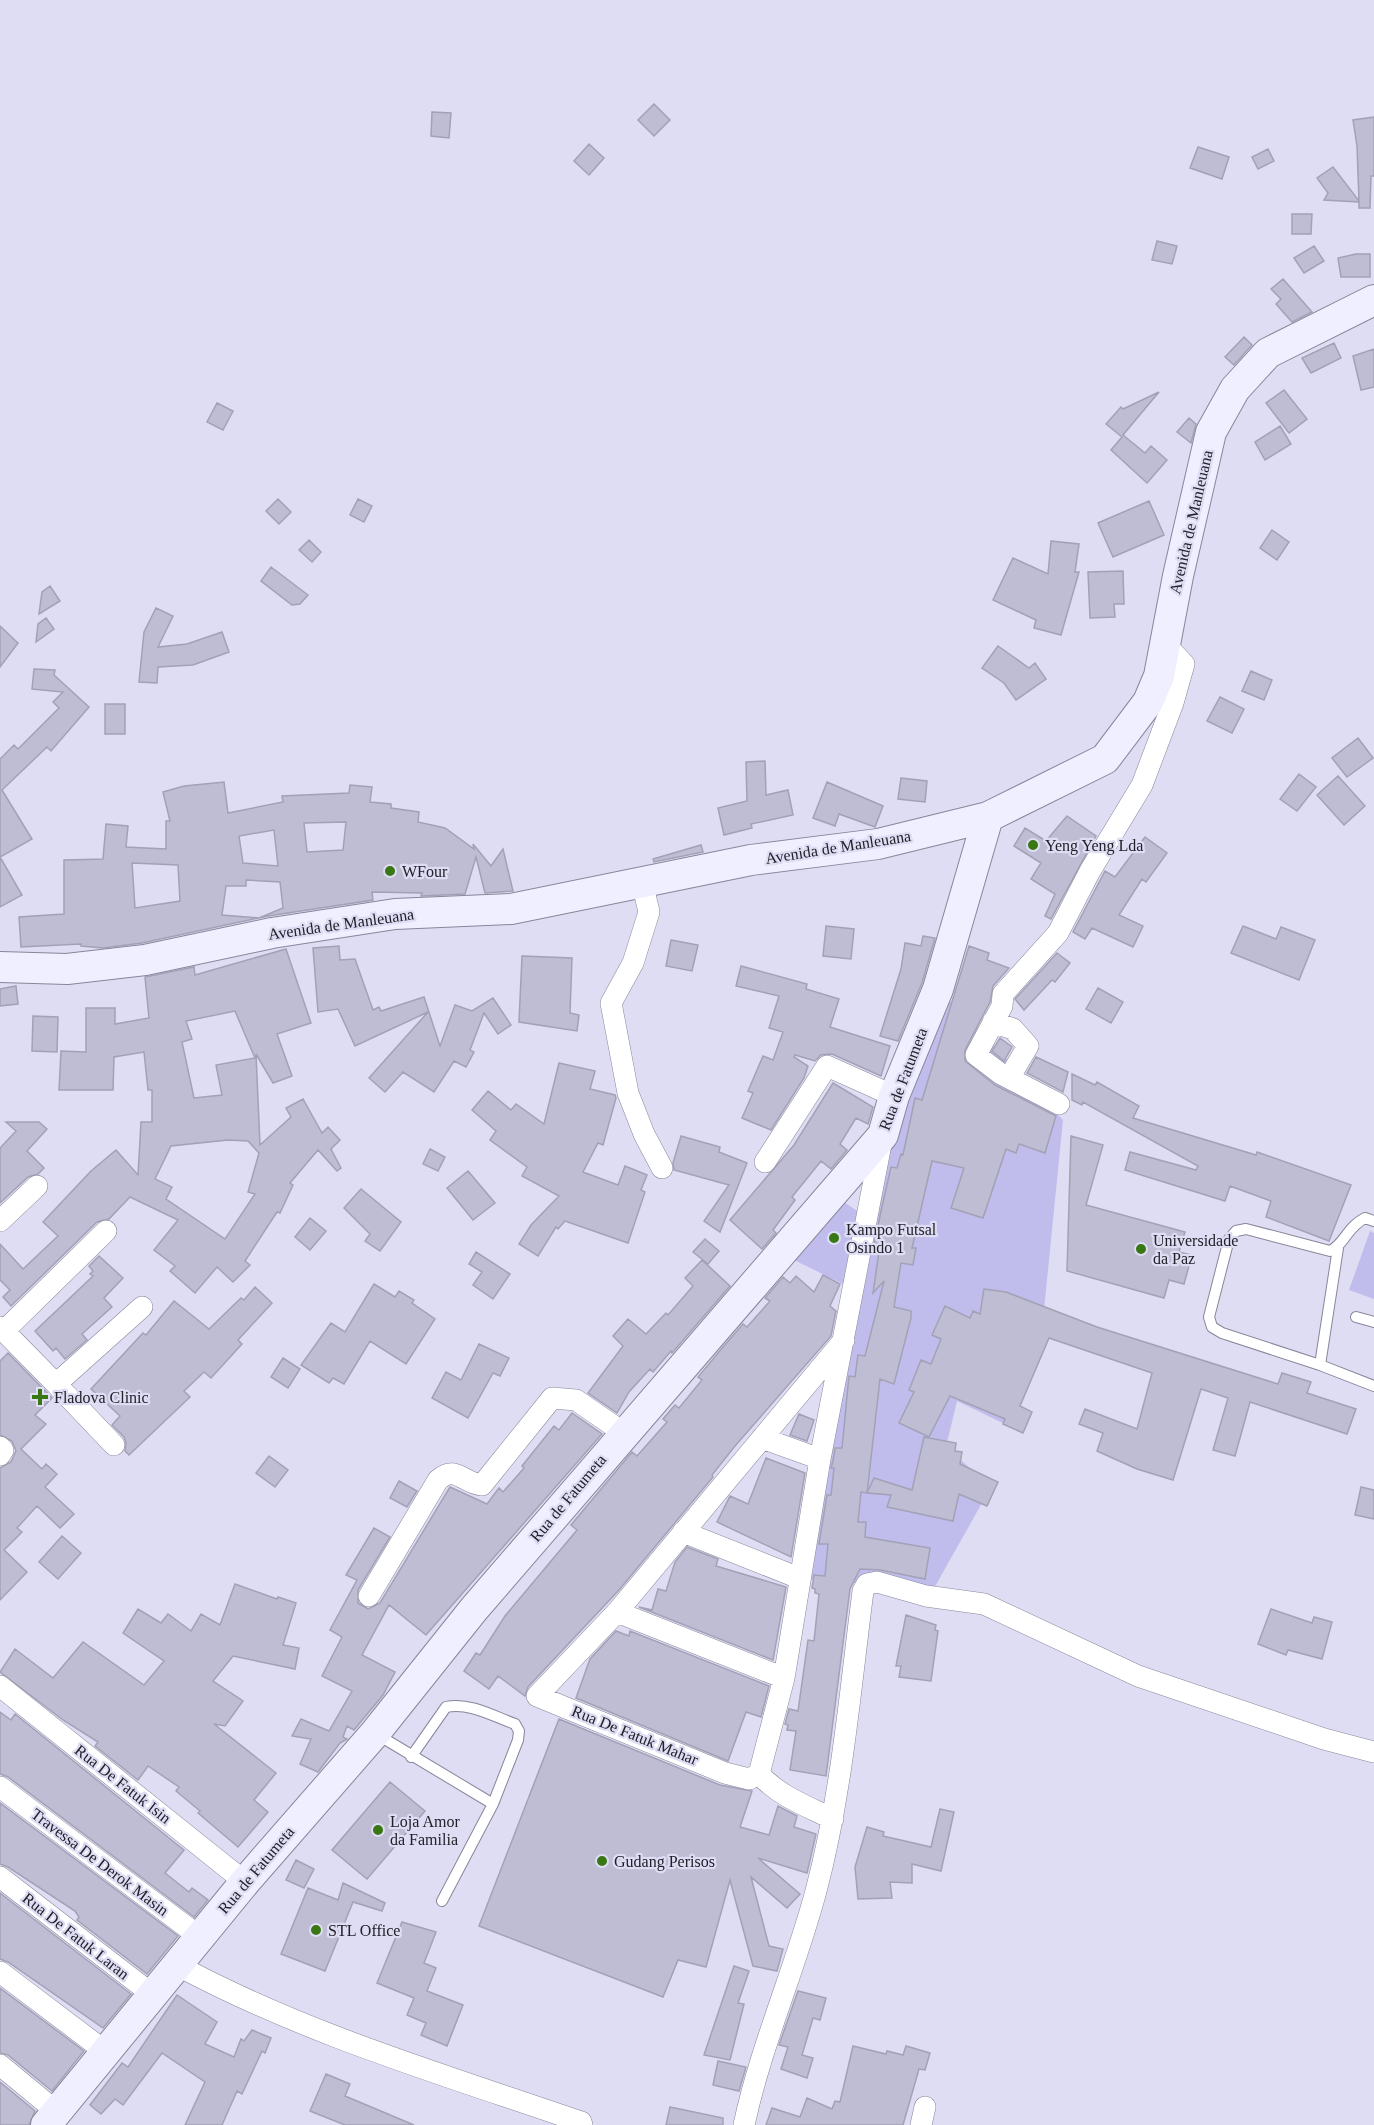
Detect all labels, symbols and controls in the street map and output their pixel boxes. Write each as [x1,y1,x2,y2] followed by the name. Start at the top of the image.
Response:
[1166,448,1216,596] street label: Avenida de Manleuana
[764,827,912,867] street label: Avenida de Manleuana
[1045,837,1143,855] place label: Yeng Yeng Lda
[1026,838,1040,852] marker: Yeng Yeng Lda
[402,863,448,880] place label: WFour
[383,864,397,878] marker: WFour
[267,905,415,943] street label: Avenida de Manleuana
[876,1025,930,1133] street label: Rua de Fatumeta
[846,1221,937,1256] place label: Kampo Futsal Osindo 1
[827,1231,841,1245] marker: Kampo Futsal Osindo 1
[1153,1232,1238,1267] place label: Universidade da Paz
[1134,1242,1148,1256] marker: Universidade da Paz
[31,1388,49,1406] marker: Fladova Clinic
[54,1389,149,1406] place label: Fladova Clinic
[527,1451,609,1545] street label: Rua de Fatumeta
[569,1702,701,1768] street label: Rua De Fatuk Mahar
[72,1741,174,1827] street label: Rua De Fatuk Isin
[28,1805,172,1919] street label: Travessa De Derok Masin
[390,1813,460,1848] place label: Loja Amor da Familia
[215,1823,297,1917] street label: Rua de Fatumeta
[371,1823,385,1837] marker: Loja Amor da Familia
[614,1853,715,1871] place label: Gudang Perisos
[595,1854,609,1868] marker: Gudang Perisos
[19,1889,133,1983] street label: Rua De Fatuk Laran
[328,1922,400,1939] place label: STL Office
[309,1923,323,1937] marker: STL Office

